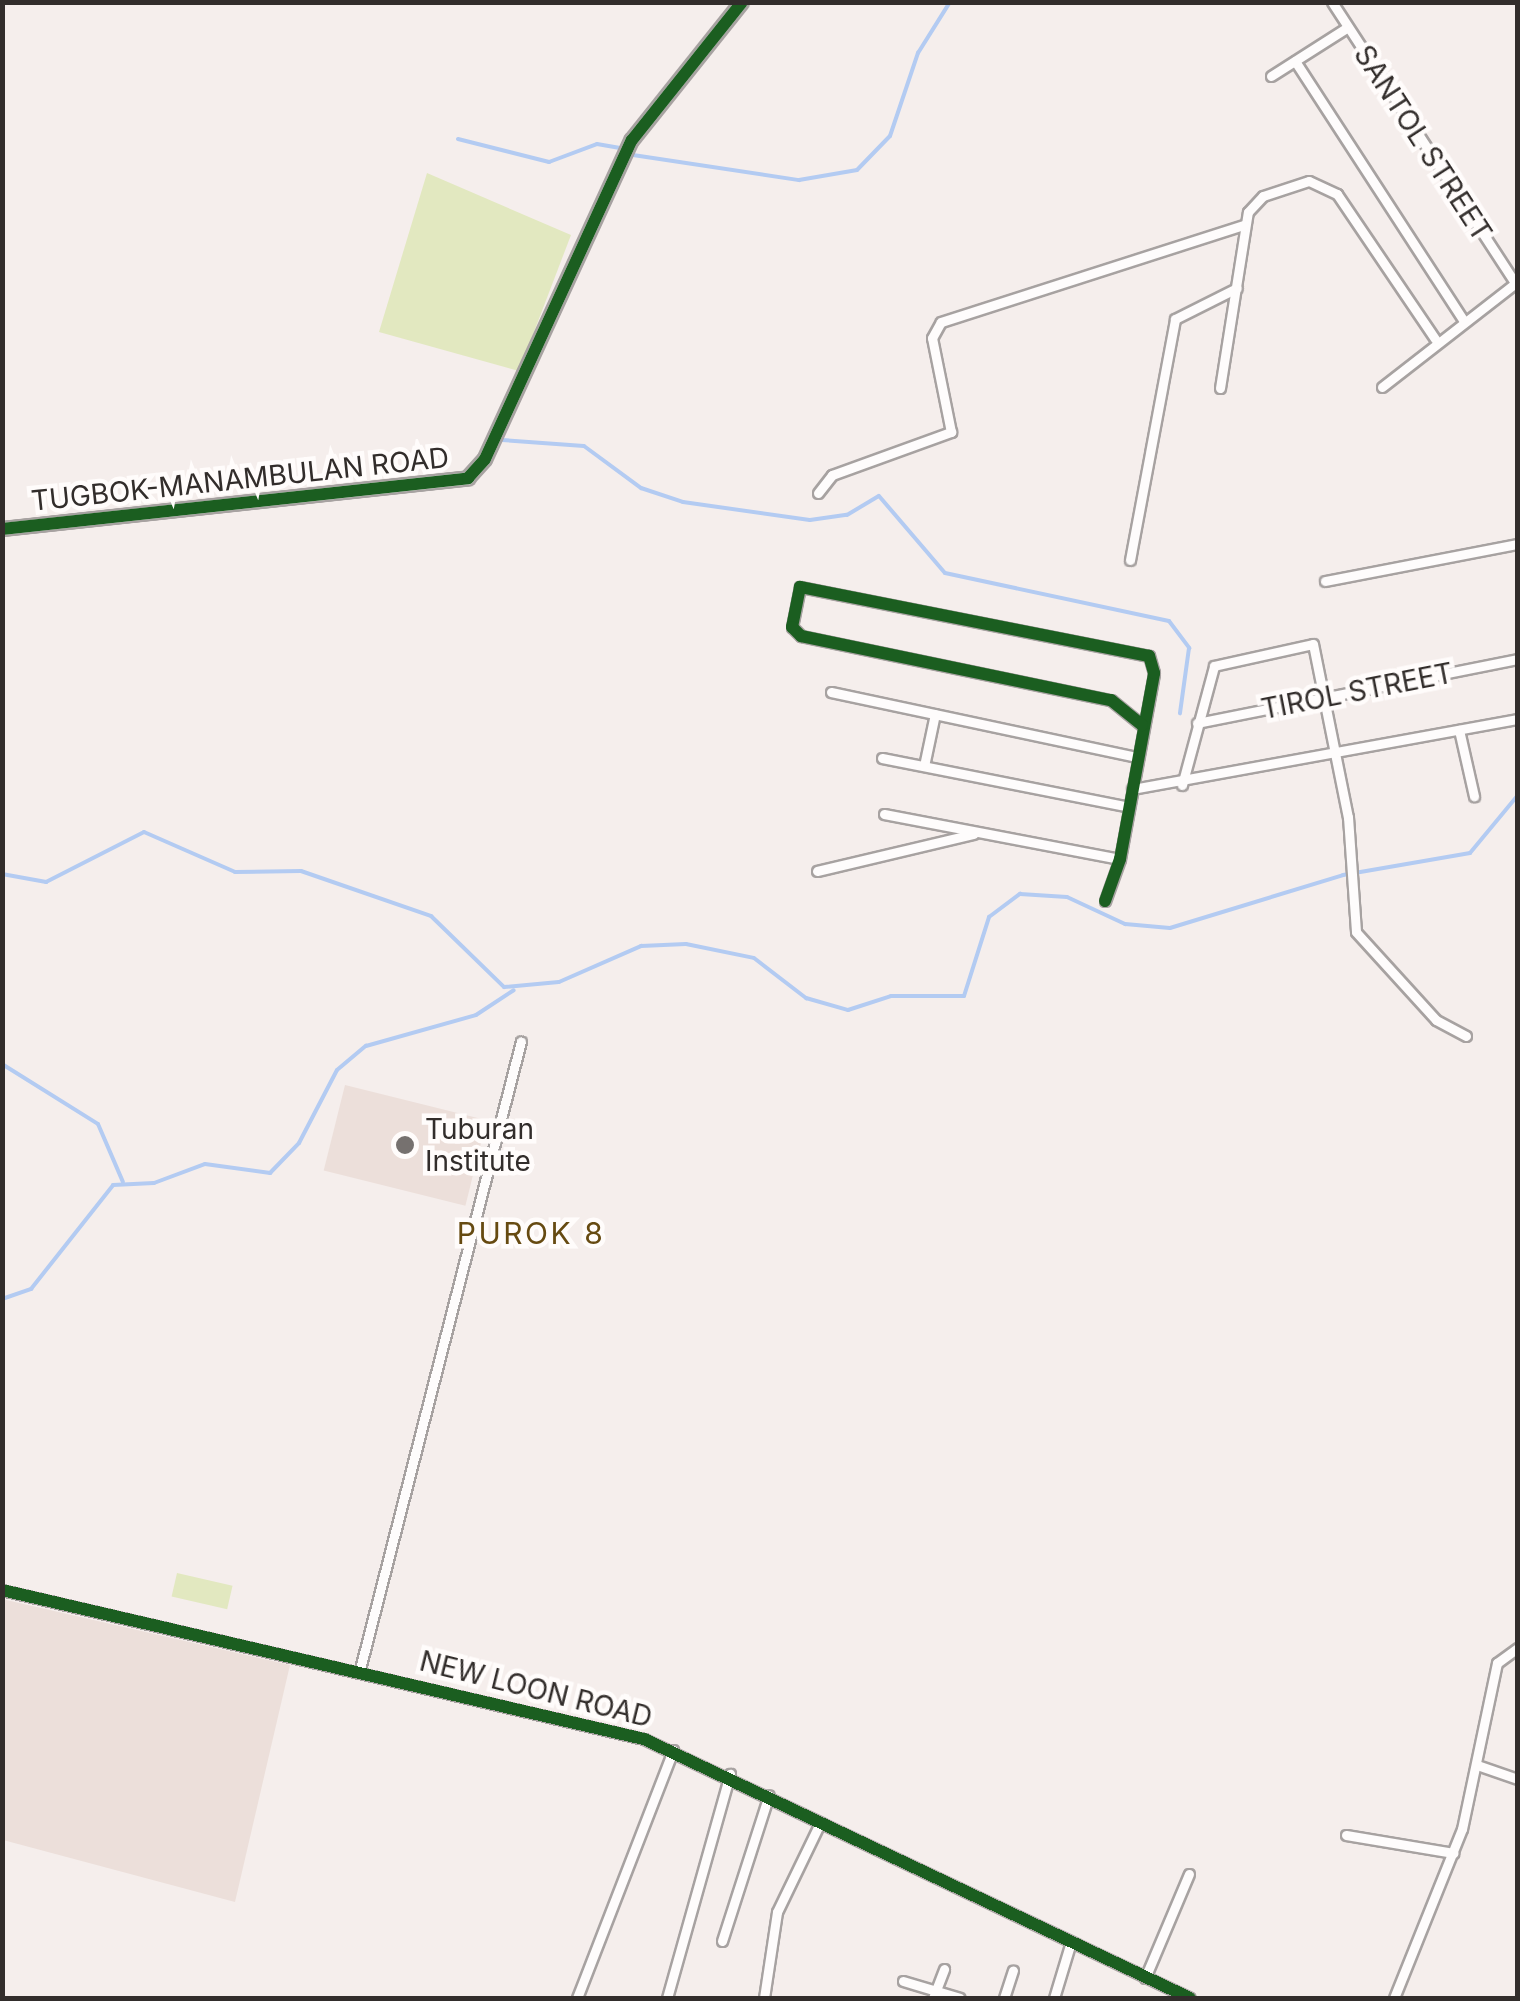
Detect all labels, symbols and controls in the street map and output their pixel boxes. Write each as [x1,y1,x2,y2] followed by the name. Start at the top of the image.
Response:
[1347,39,1499,247] street label: SANTOL STREET
[29,440,451,518] street label: TUGBOK-MANAMBULAN ROAD
[1258,656,1456,726] street label: TIROL STREET
[425,1112,534,1178] place label: Tuburan Institute
[394,1134,416,1156] marker: Tuburan Institute
[457,1215,605,1251] district label: PUROK 8
[416,1644,656,1734] street label: NEW LOON ROAD

